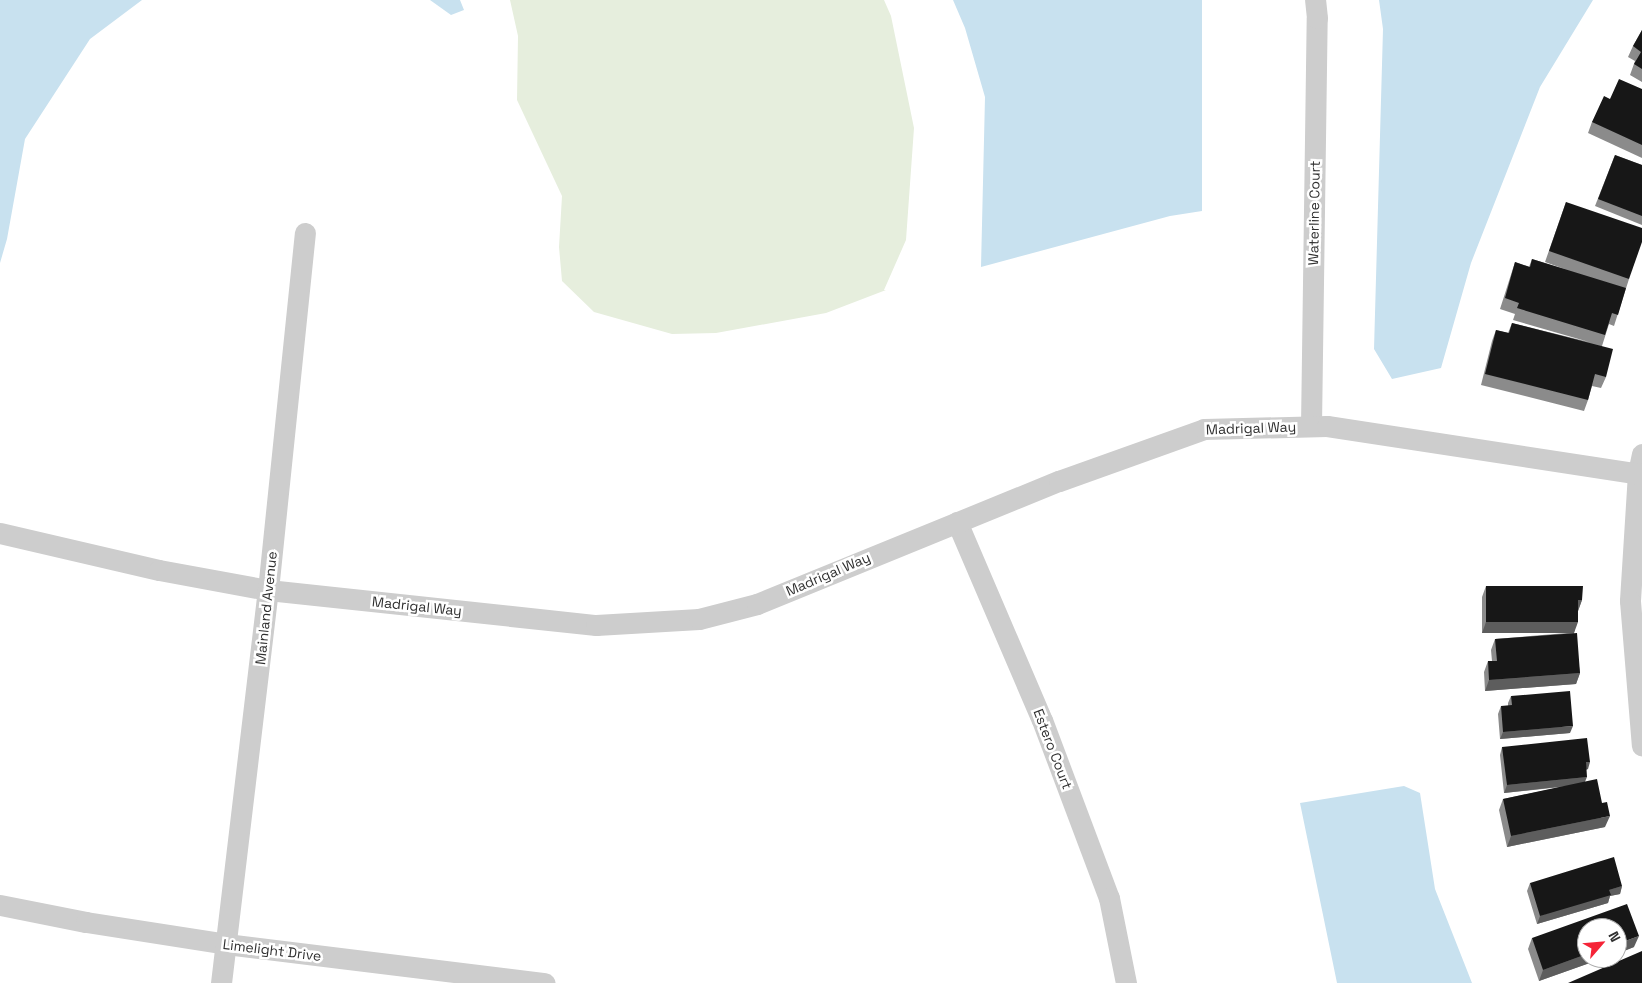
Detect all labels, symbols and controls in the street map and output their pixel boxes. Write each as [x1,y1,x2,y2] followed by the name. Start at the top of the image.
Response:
[1305,161,1323,265] street label: Waterline Court
[1206,418,1296,438] street label: Madrigal Way
[783,549,873,599] street label: Madrigal Way
[252,550,280,666] street label: Mainland Avenue
[371,593,463,619] street label: Madrigal Way
[1030,706,1076,792] street label: Estero Court
[1577,918,1627,968] north arrow
[1604,928,1625,945] text: N
[222,936,322,964] street label: Limelight Drive

